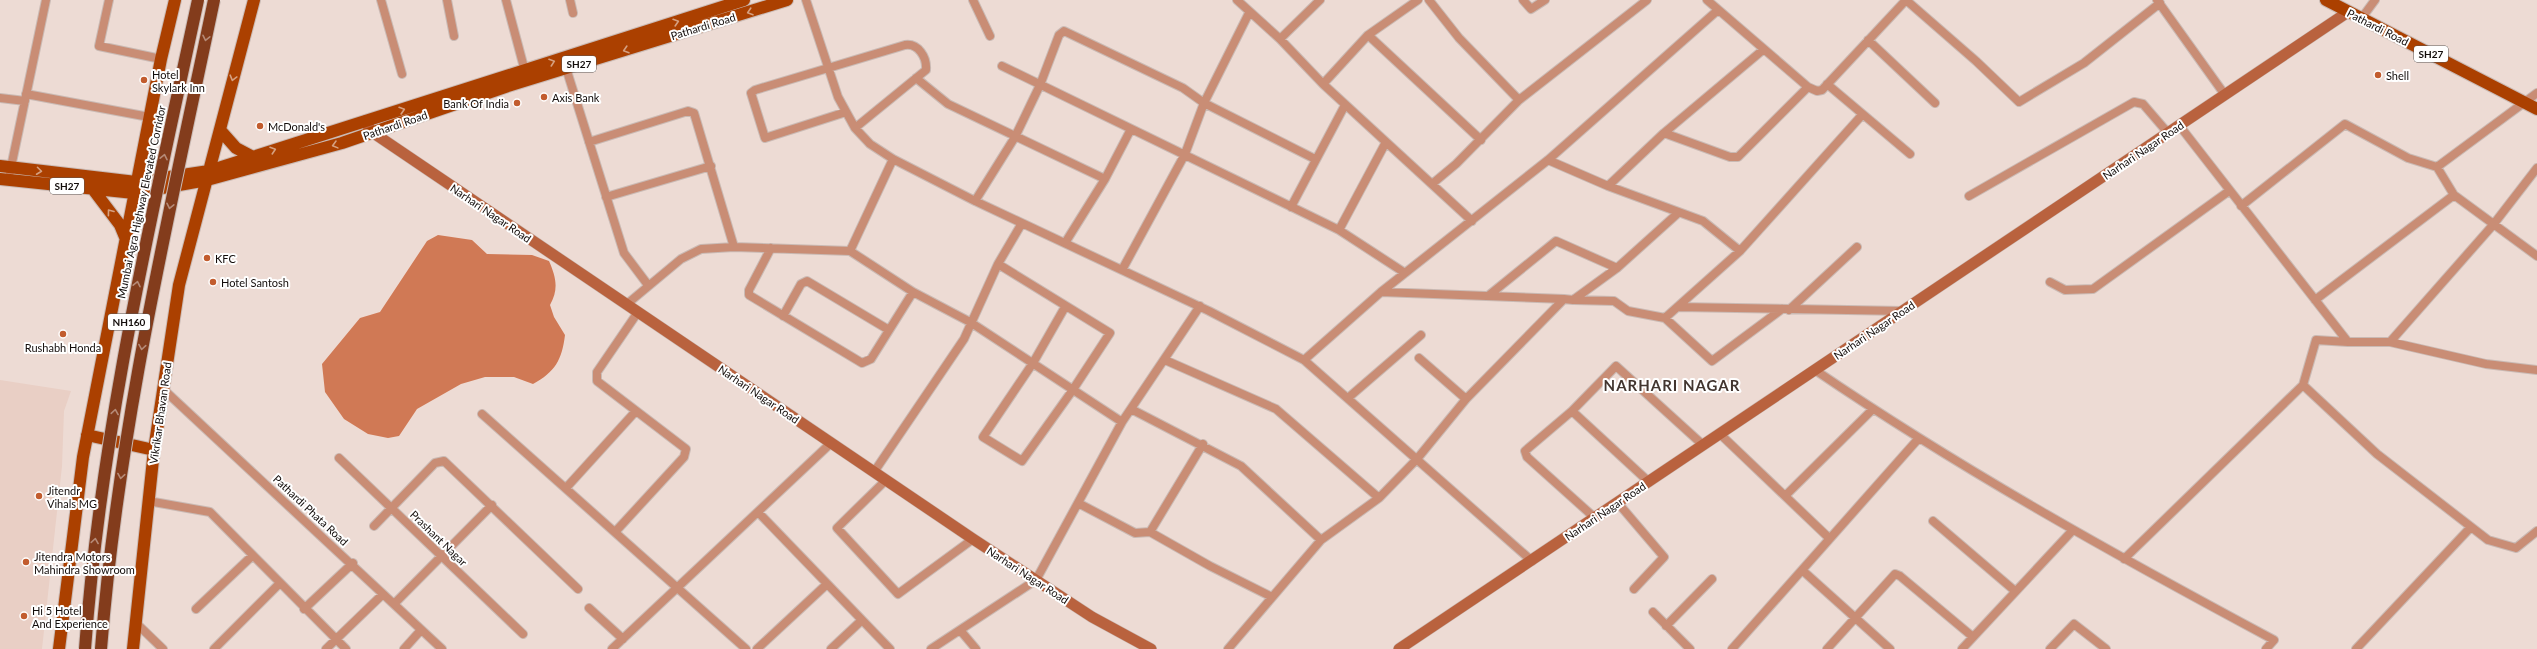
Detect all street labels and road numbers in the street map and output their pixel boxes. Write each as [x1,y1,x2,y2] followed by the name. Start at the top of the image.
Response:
[2345,6,2411,48] street label: Pathardi Road
[669,10,737,42] street label: Pathardi Road
[2414,46,2448,62] road number: SH27
[562,56,596,72] road number: SH27
[114,104,168,300] street label: Mumbai Agra Highway Elevated Corridor
[361,108,429,142] street label: Pathardi Road
[2100,118,2186,182] street label: Narhari Nagar Road
[50,178,84,194] road number: SH27
[448,181,534,245] street label: Narhari Nagar Road
[1831,298,1917,362] street label: Narhari Nagar Road
[108,314,150,330] road number: NH160
[146,361,174,465] street label: Vikrikar Bhavan Road
[716,362,802,426] street label: Narhari Nagar Road
[271,472,351,548] street label: Pathardi Phata Road
[1562,479,1648,543] street label: Narhari Nagar Road
[408,508,470,568] street label: Prashant Nagar
[985,544,1071,606] street label: Narhari Nagar Road

